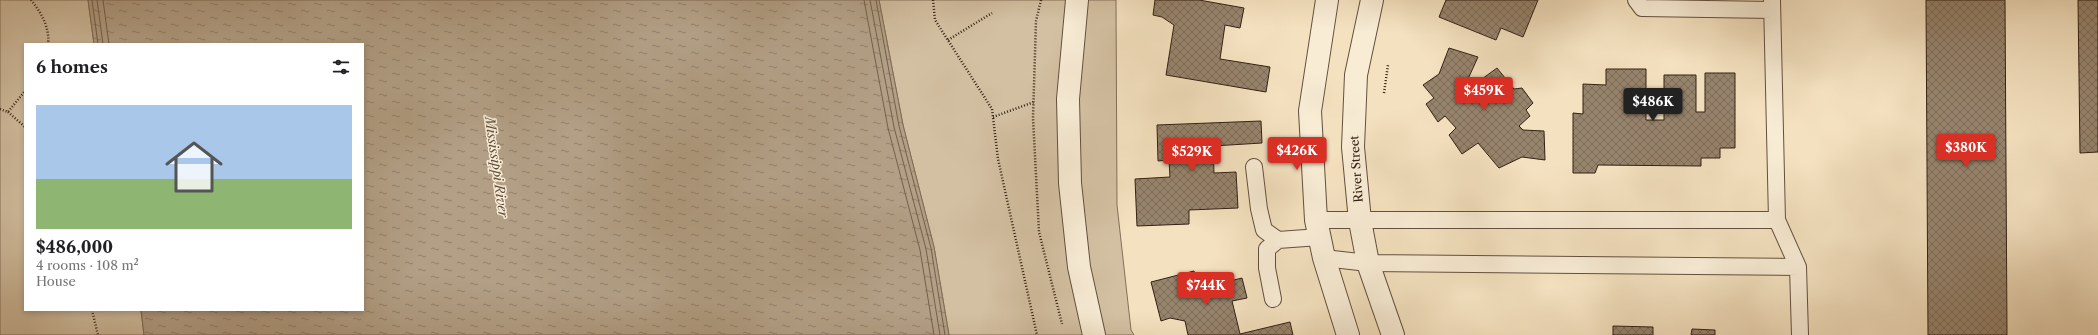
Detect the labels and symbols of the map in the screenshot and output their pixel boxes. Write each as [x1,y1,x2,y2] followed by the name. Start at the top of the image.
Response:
[1456,77,1512,111] pin: $459K
[1625,88,1681,122] pin: $486K
[482,114,512,219] water label: Mississippi River
[1346,134,1366,203] street label: River Street
[1938,134,1994,168] pin: $380K
[1269,137,1325,171] pin: $426K
[1164,138,1220,172] pin: $529K
[1178,272,1234,306] pin: $744K

